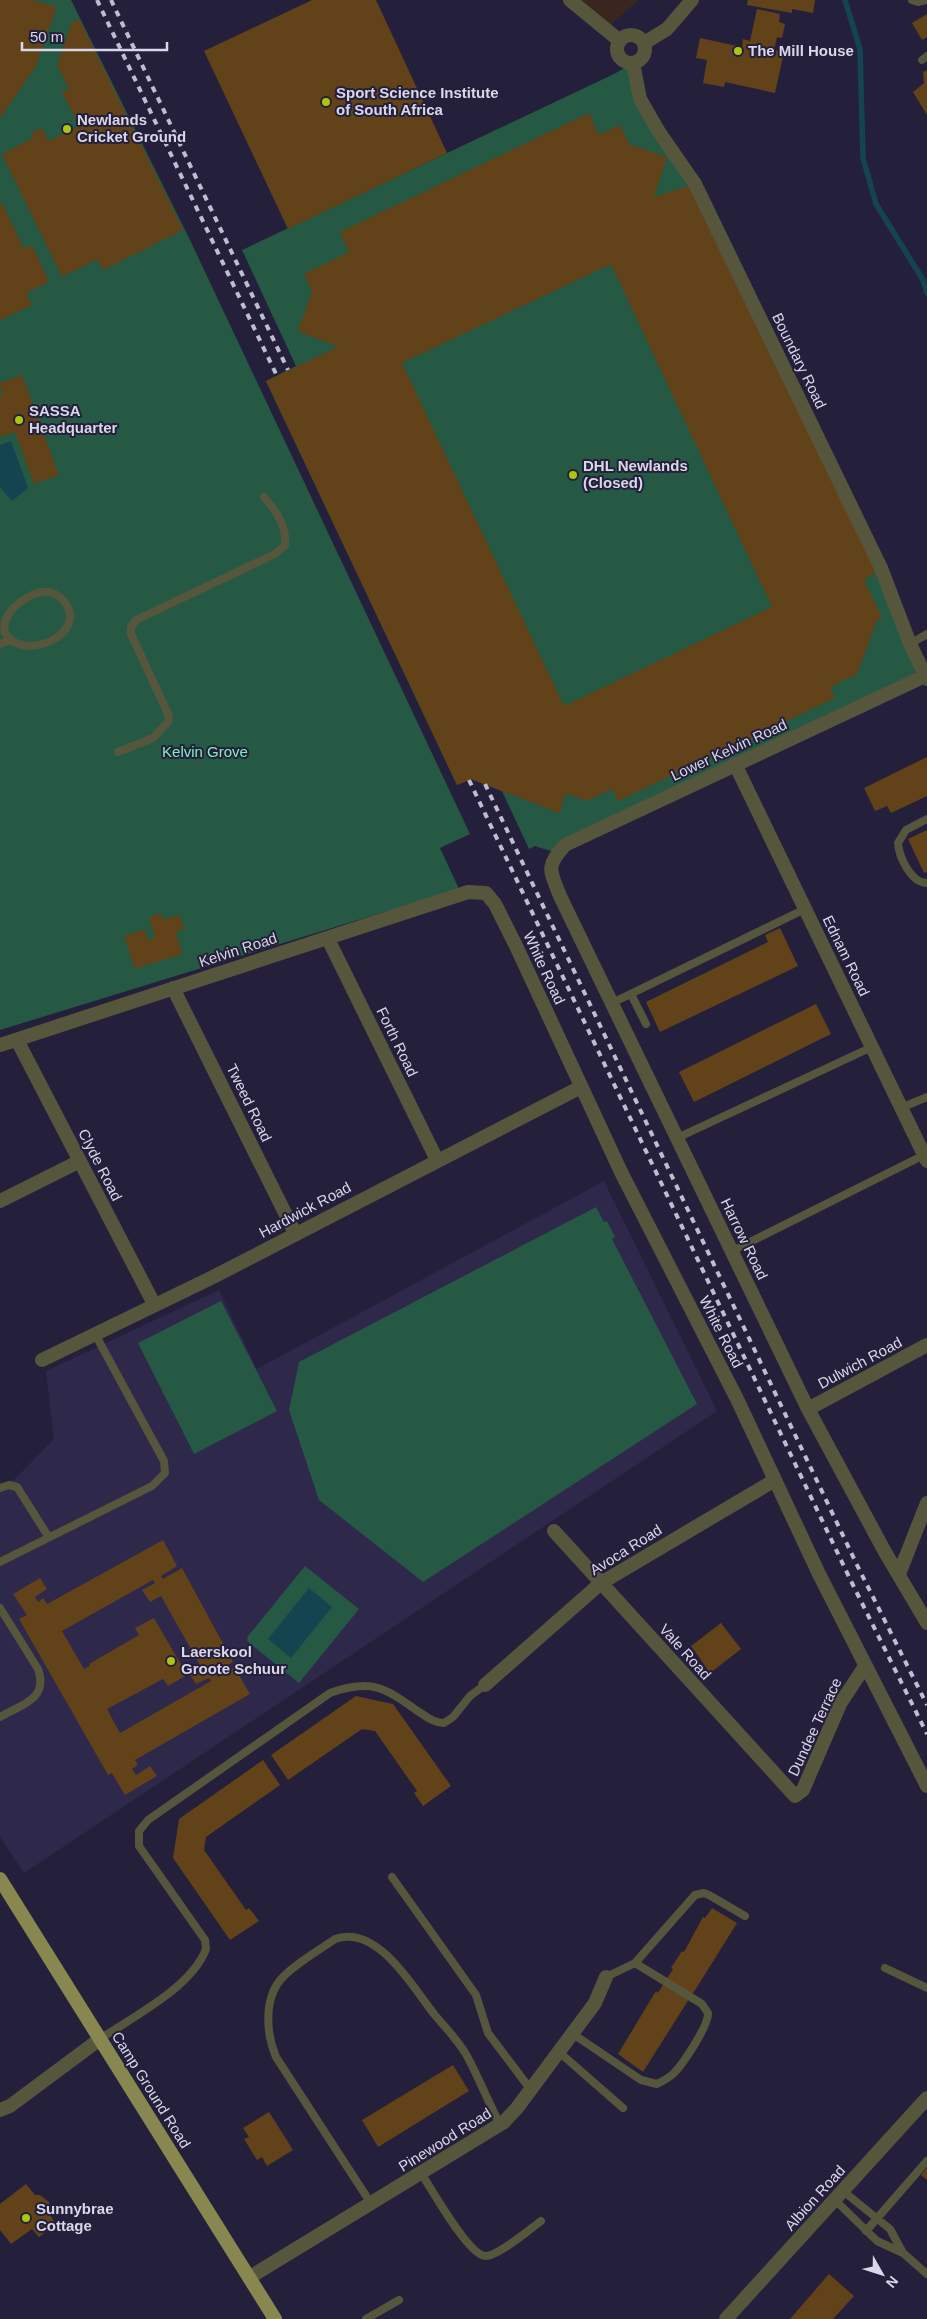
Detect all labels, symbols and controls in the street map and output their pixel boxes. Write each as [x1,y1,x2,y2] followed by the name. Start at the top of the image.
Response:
[22,20,168,52] scale bar
[30,28,63,45] text: 50 m
[748,42,854,59] place label: The Mill House
[732,45,744,57] marker: The Mill House
[336,84,499,118] place label: Sport Science Institute of South Africa
[320,96,332,108] marker: Sport Science Institute of South Africa
[77,111,186,145] place label: Newlands Cricket Ground
[61,123,73,135] marker: Newlands Cricket Ground
[769,310,830,411] street label: Boundary Road
[29,402,118,436] place label: SASSA Headquarter
[13,414,25,426] marker: SASSA Headquarter
[583,457,688,491] place label: DHL Newlands (Closed)
[567,469,579,481] marker: DHL Newlands (Closed)
[668,715,789,784] street label: Lower Kelvin Road
[162,743,248,760] park label: Kelvin Grove
[820,913,873,999] street label: Ednam Road
[197,929,279,970] street label: Kelvin Road
[520,929,569,1007] street label: White Road
[373,1004,422,1079] street label: Forth Road
[223,1061,276,1144] street label: Tweed Road
[75,1126,126,1204] street label: Clyde Road
[256,1178,354,1241] street label: Hardwick Road
[717,1195,771,1282] street label: Harrow Road
[696,1293,747,1371] street label: White Road
[815,1333,905,1392] street label: Dulwich Road
[587,1521,665,1578] street label: Avoca Road
[656,1620,715,1683] street label: Vale Road
[181,1643,286,1677] place label: Laerskool Groote Schuur
[165,1655,177,1667] marker: Laerskool Groote Schuur
[784,1675,845,1779] street label: Dundee Terrace
[109,2028,194,2151] street label: Camp Ground Road
[395,2104,494,2175] street label: Pinewood Road
[781,2162,848,2234] street label: Albion Road
[36,2200,114,2234] place label: Sunnybrae Cottage
[20,2212,32,2224] marker: Sunnybrae Cottage
[857,2249,907,2299] north arrow
[883,2273,902,2291] text: N

